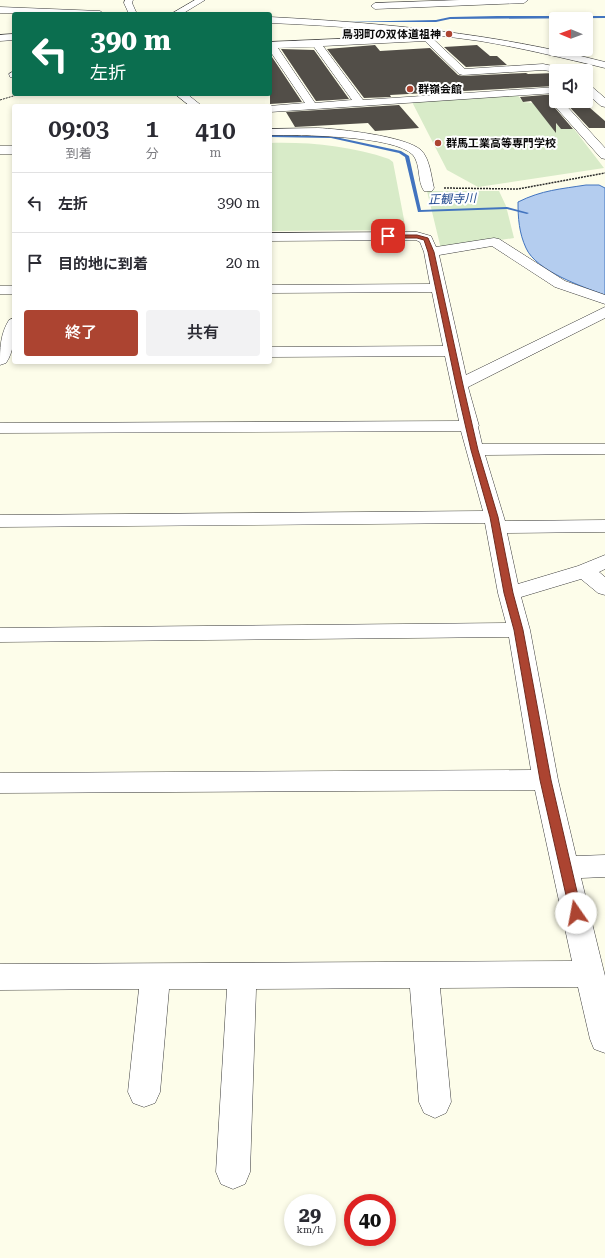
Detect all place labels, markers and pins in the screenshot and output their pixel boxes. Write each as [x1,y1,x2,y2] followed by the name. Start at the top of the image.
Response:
[342,28,441,41] place label: 鳥羽町の双体道祖神
[444,29,454,39] marker: 鳥羽町の双体道祖神
[418,83,462,96] place label: 群嶺会館
[405,84,415,94] marker: 群嶺会館
[446,137,556,150] place label: 群馬工業高等専門学校
[433,138,443,148] marker: 群馬工業高等専門学校
[371,219,405,253] pin

